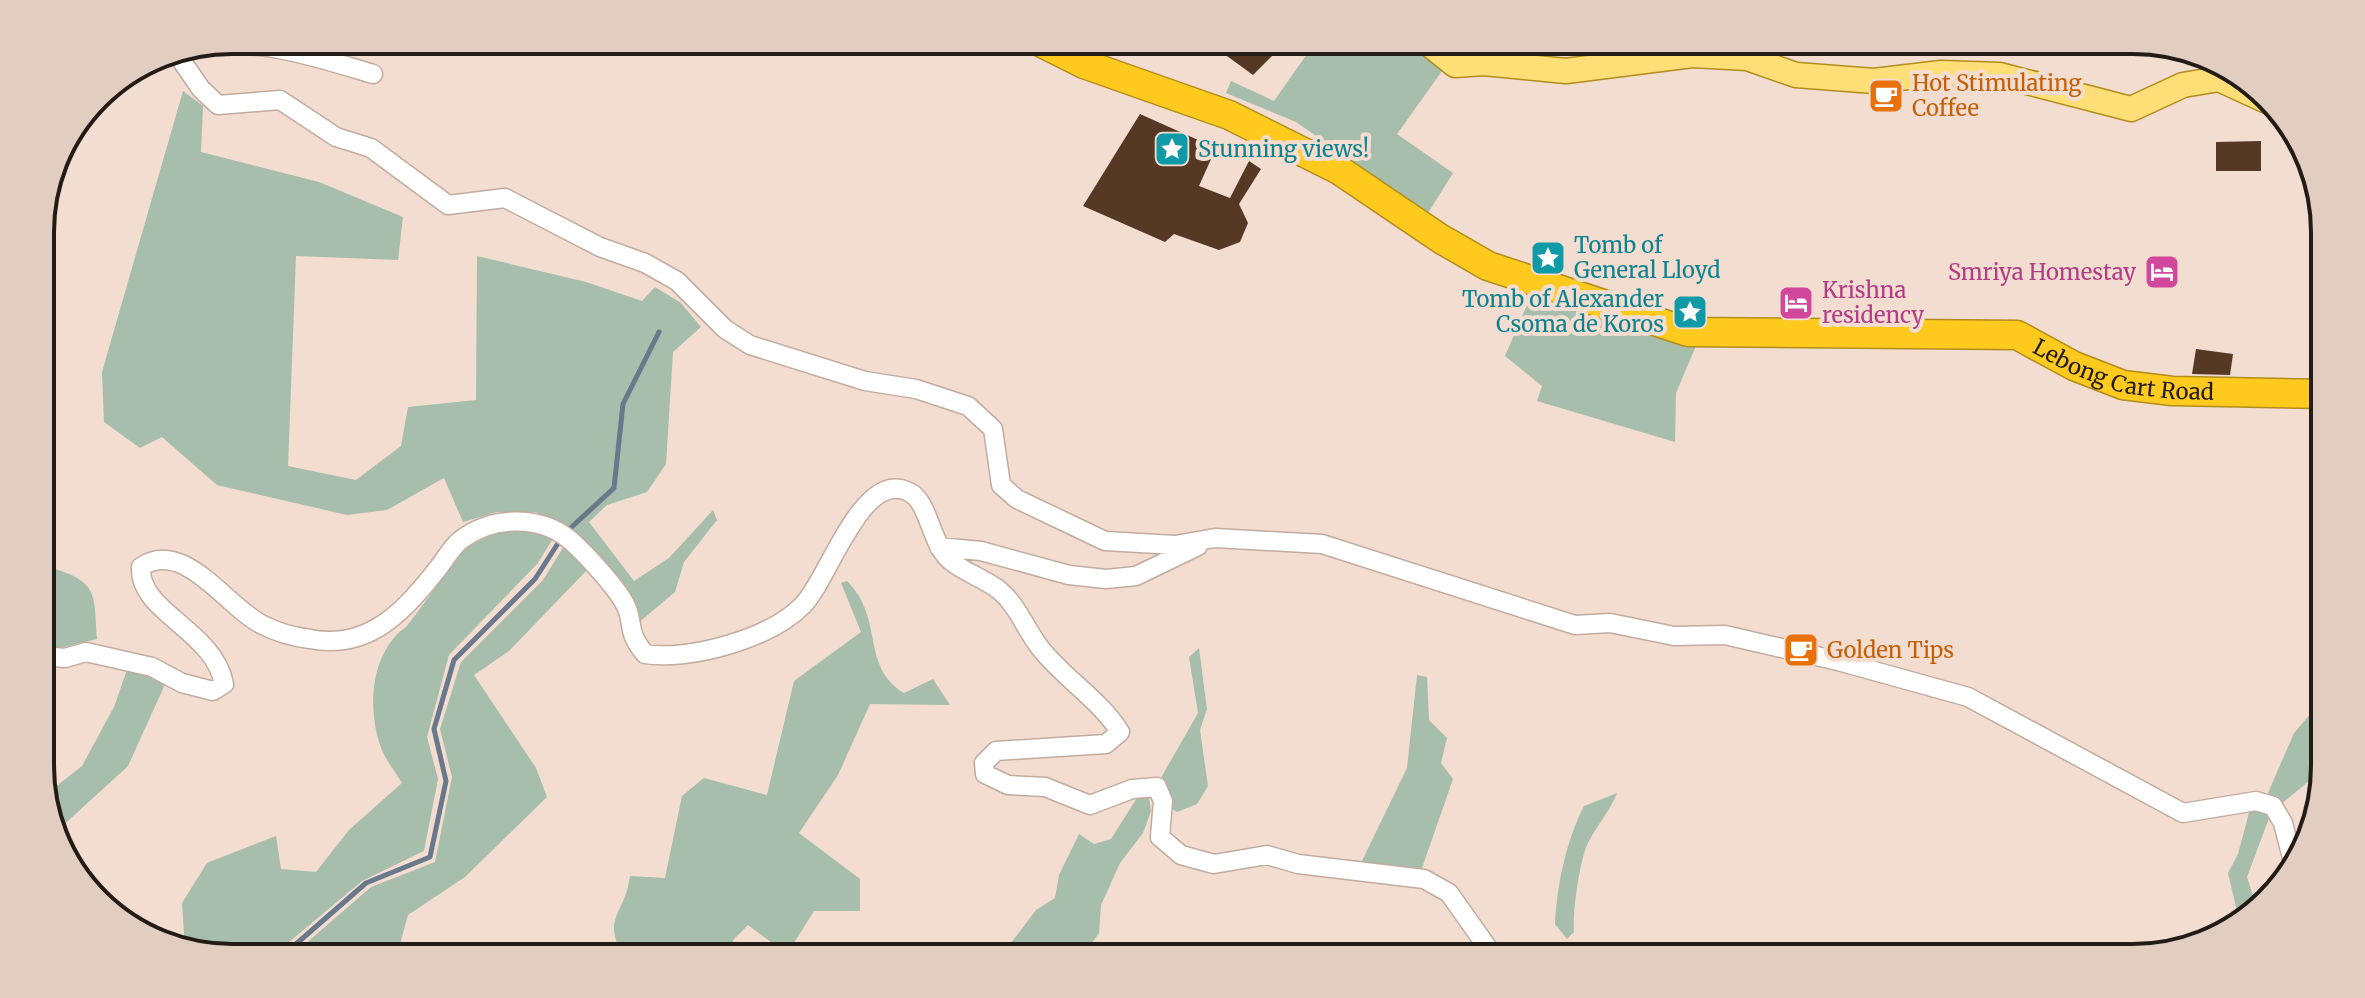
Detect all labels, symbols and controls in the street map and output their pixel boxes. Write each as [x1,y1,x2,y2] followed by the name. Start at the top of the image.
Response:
[1912,69,2082,122] place label: Hot Stimulating Coffee
[1867,77,1905,115] cafe icon: Hot Stimulating Coffee
[1153,130,1191,168] place icon: Stunning views!
[1198,135,1369,163] place label: Stunning views!
[1574,231,1721,284] place label: Tomb of General Lloyd
[1529,239,1567,277] place icon: Tomb of General Lloyd
[2143,253,2181,291] hotel icon: Smriya Homestay
[1948,258,2136,286] place label: Smriya Homestay
[1822,276,1924,329] place label: Krishna residency
[1777,284,1815,322] hotel icon: Krishna residency
[1462,285,1664,338] place label: Tomb of Alexander Csoma de Koros
[1671,293,1709,331] place icon: Tomb of Alexander Csoma de Koros
[2028,333,2214,406] street label: Lebong Cart Road
[1782,631,1820,669] cafe icon: Golden Tips
[1827,636,1954,664] place label: Golden Tips

